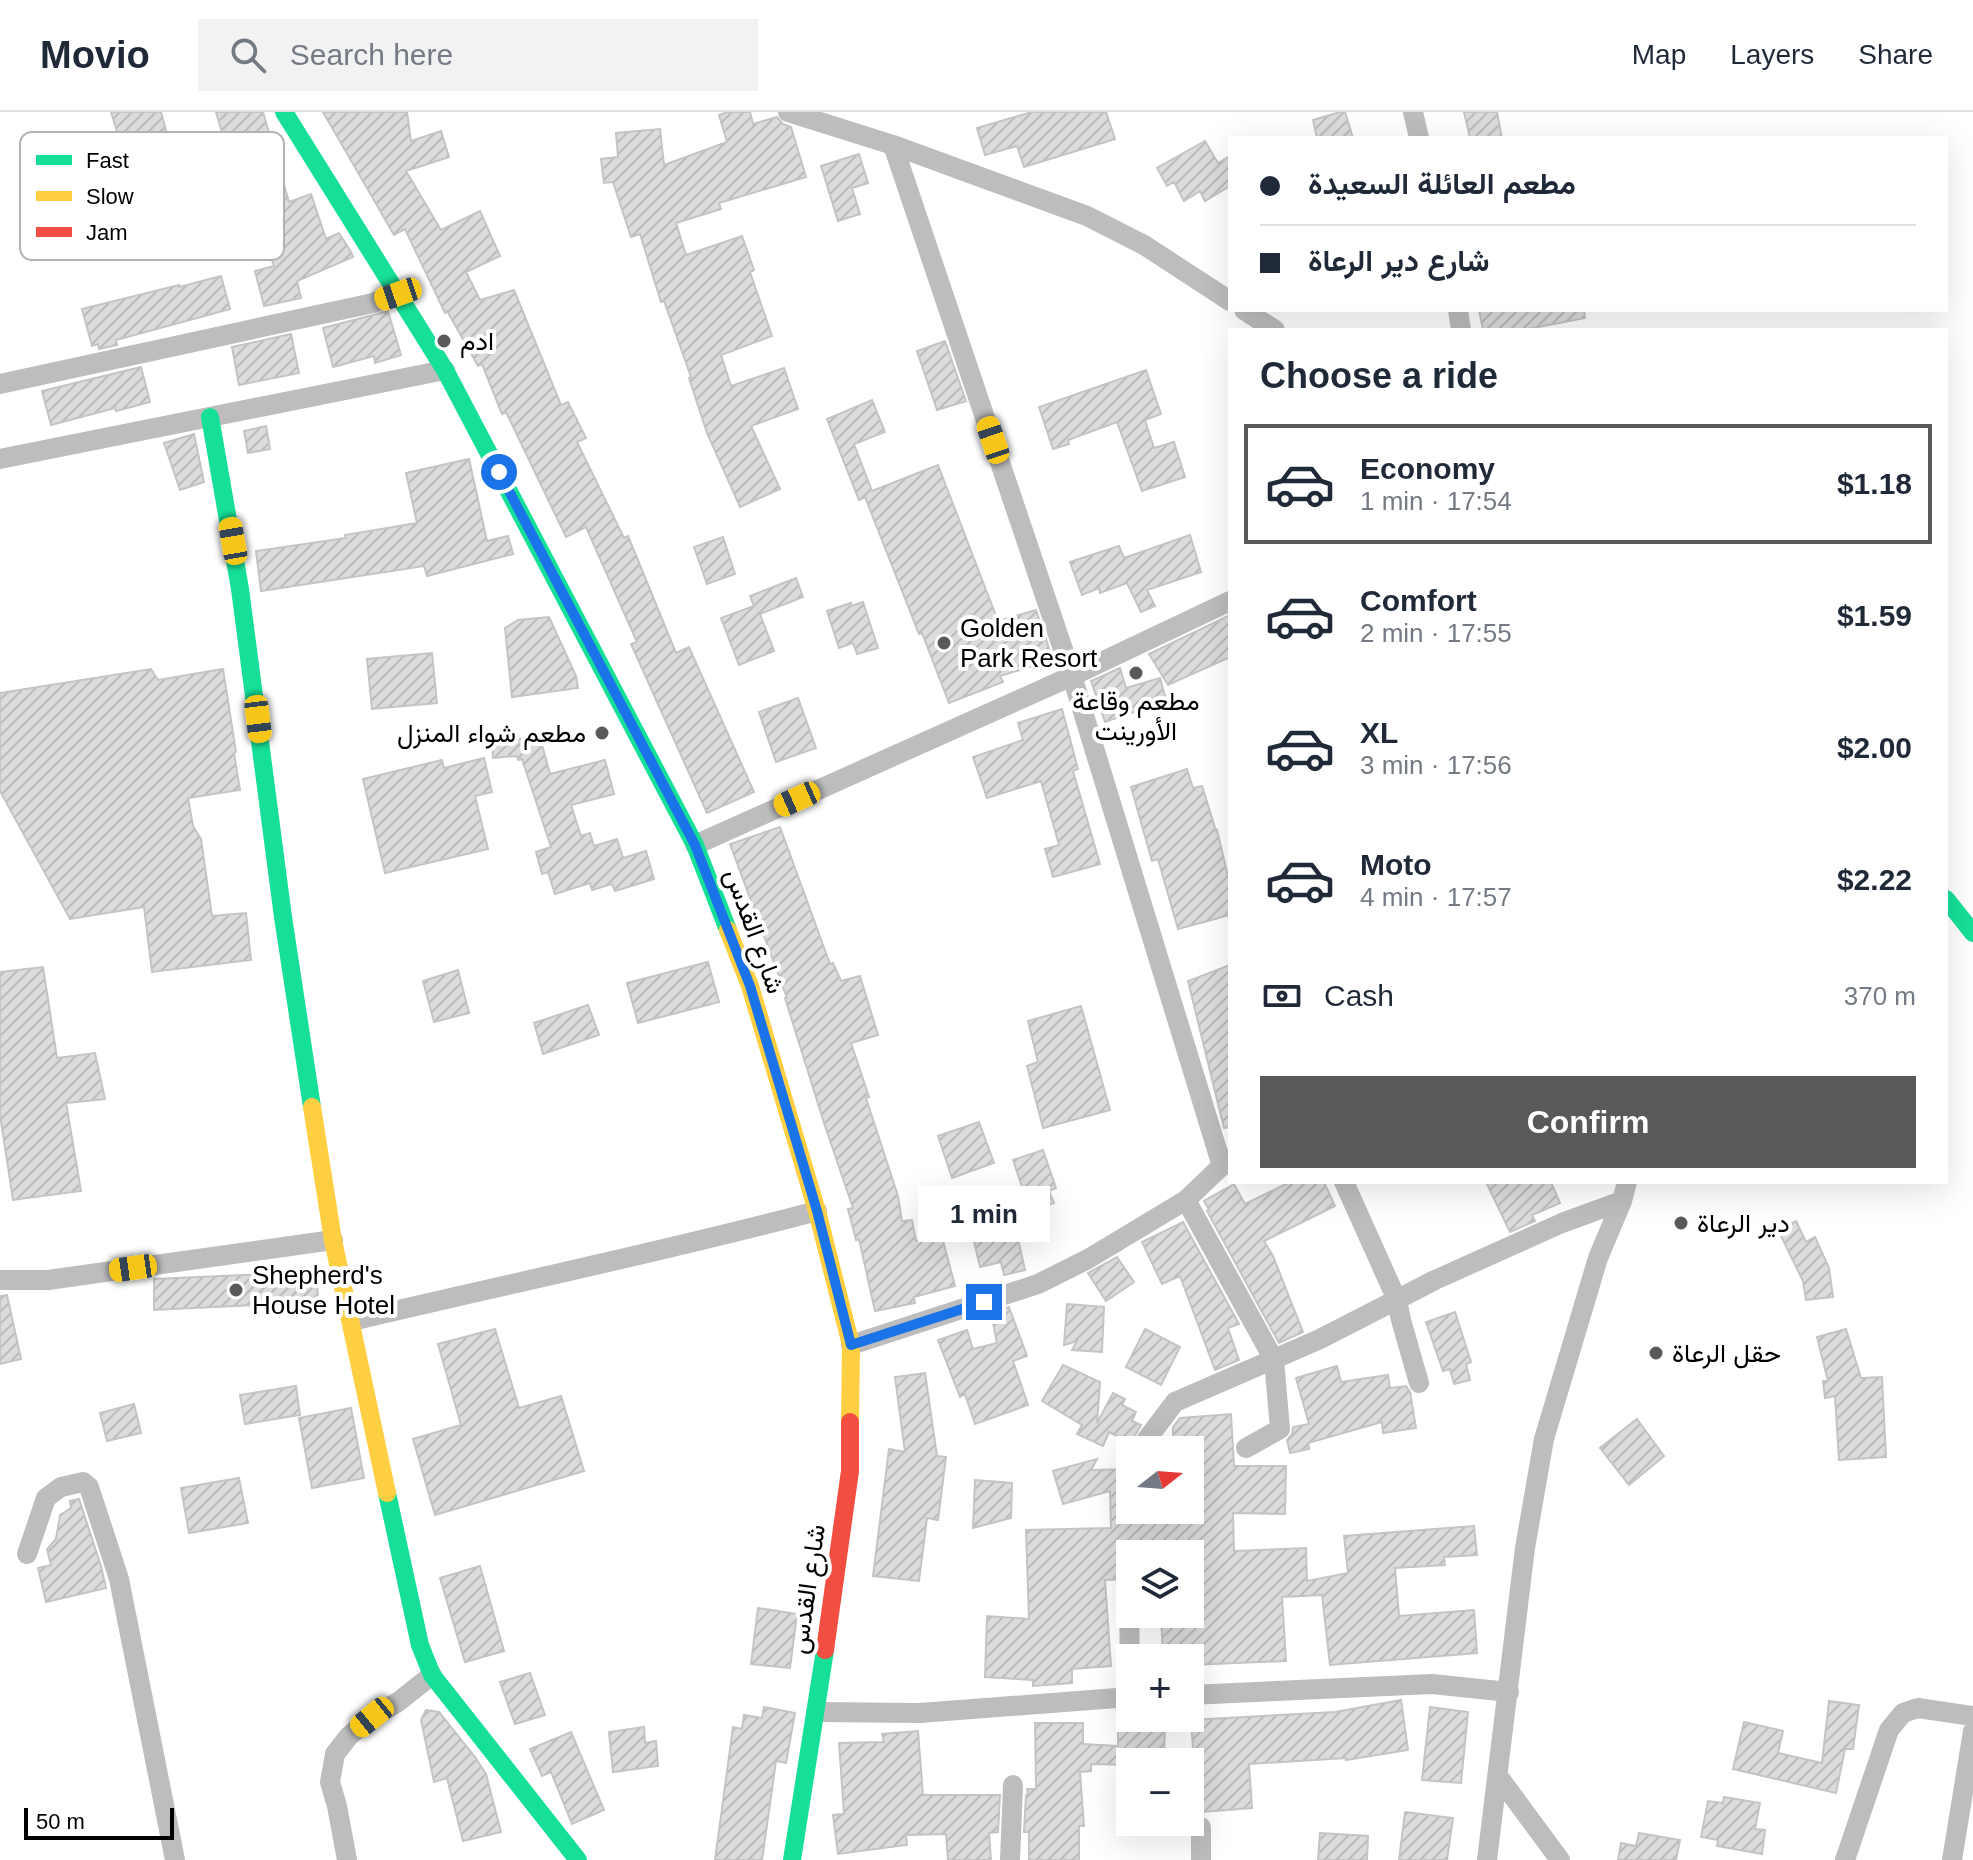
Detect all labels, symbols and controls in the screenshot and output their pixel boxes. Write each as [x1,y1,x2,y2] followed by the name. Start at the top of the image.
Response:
[198,19,758,91] search box
[226,33,270,77] icon: search
[40,34,150,76] text: Movio
[290,38,453,71] text: Search here
[1632,39,1686,70] text: Map
[1730,39,1814,70] text: Layers
[1858,39,1933,70] text: Share
[20,132,284,260] legend
[86,148,129,173] text: Fast
[1308,167,1576,200] text: مطعم العائلة السعيدة
[86,184,134,209] text: Slow
[86,220,128,245] text: Jam
[1308,244,1490,277] text: شارع دير الرعاة
[371,275,425,313] car
[460,326,494,358] place label: ادم
[435,332,453,350] marker: ادم
[1260,355,1498,396] text: Choose a ride
[974,413,1012,467] car
[1264,448,1336,520] icon: car
[1360,452,1495,485] text: Economy
[481,454,517,490] route start
[1837,467,1912,500] text: $1.18
[1360,486,1512,516] text: 1 min · 17:54
[217,515,249,567] car
[1264,580,1336,652] icon: car
[1360,584,1477,617] text: Comfort
[1837,599,1912,632] text: $1.59
[960,613,1098,673] place label: Golden Park Resort
[1360,618,1512,648] text: 2 min · 17:55
[935,634,953,652] marker: Golden Park Resort
[1127,664,1145,682] marker: مطعم وقاعة الأورينت
[1072,686,1200,747] place label: مطعم وقاعة الأورينت
[243,694,273,744] car
[1264,712,1336,784] icon: car
[1360,716,1398,749] text: XL
[397,718,586,750] place label: مطعم شواء المنزل
[593,724,611,742] marker: مطعم شواء المنزل
[1837,731,1912,764] text: $2.00
[1360,750,1512,780] text: 3 min · 17:56
[770,778,824,820] car
[1264,844,1336,916] icon: car
[1360,848,1432,881] text: Moto
[1837,863,1912,896] text: $2.22
[716,865,791,998] street label: شارع القدس
[1360,882,1512,912] text: 4 min · 17:57
[1260,974,1304,1018] icon: cash
[1324,979,1394,1012] text: Cash
[1844,981,1916,1011] text: 370 m
[1260,1076,1916,1168] button: Confirm
[918,1186,1050,1242] callout: 1 min
[950,1199,1018,1229] text: 1 min
[1697,1208,1790,1239] place label: دير الرعاة
[1672,1214,1690,1232] marker: دير الرعاة
[108,1253,158,1283] car
[252,1260,395,1320] place label: Shepherd's House Hotel
[227,1281,245,1299] marker: Shepherd's House Hotel
[966,1284,1002,1320] route end
[1672,1338,1781,1369] place label: حقل الرعاة
[1647,1344,1665,1362] marker: حقل الرعاة
[1116,1436,1204,1524] north arrow
[1116,1436,1204,1836] map controls
[783,1522,834,1656] street label: شارع القدس
[1116,1540,1204,1628] button: layers
[1116,1644,1204,1732] button: +
[346,1693,398,1741] car
[1116,1748,1204,1836] button: −
[24,1804,174,1840] scale bar
[36,1809,85,1834] text: 50 m

